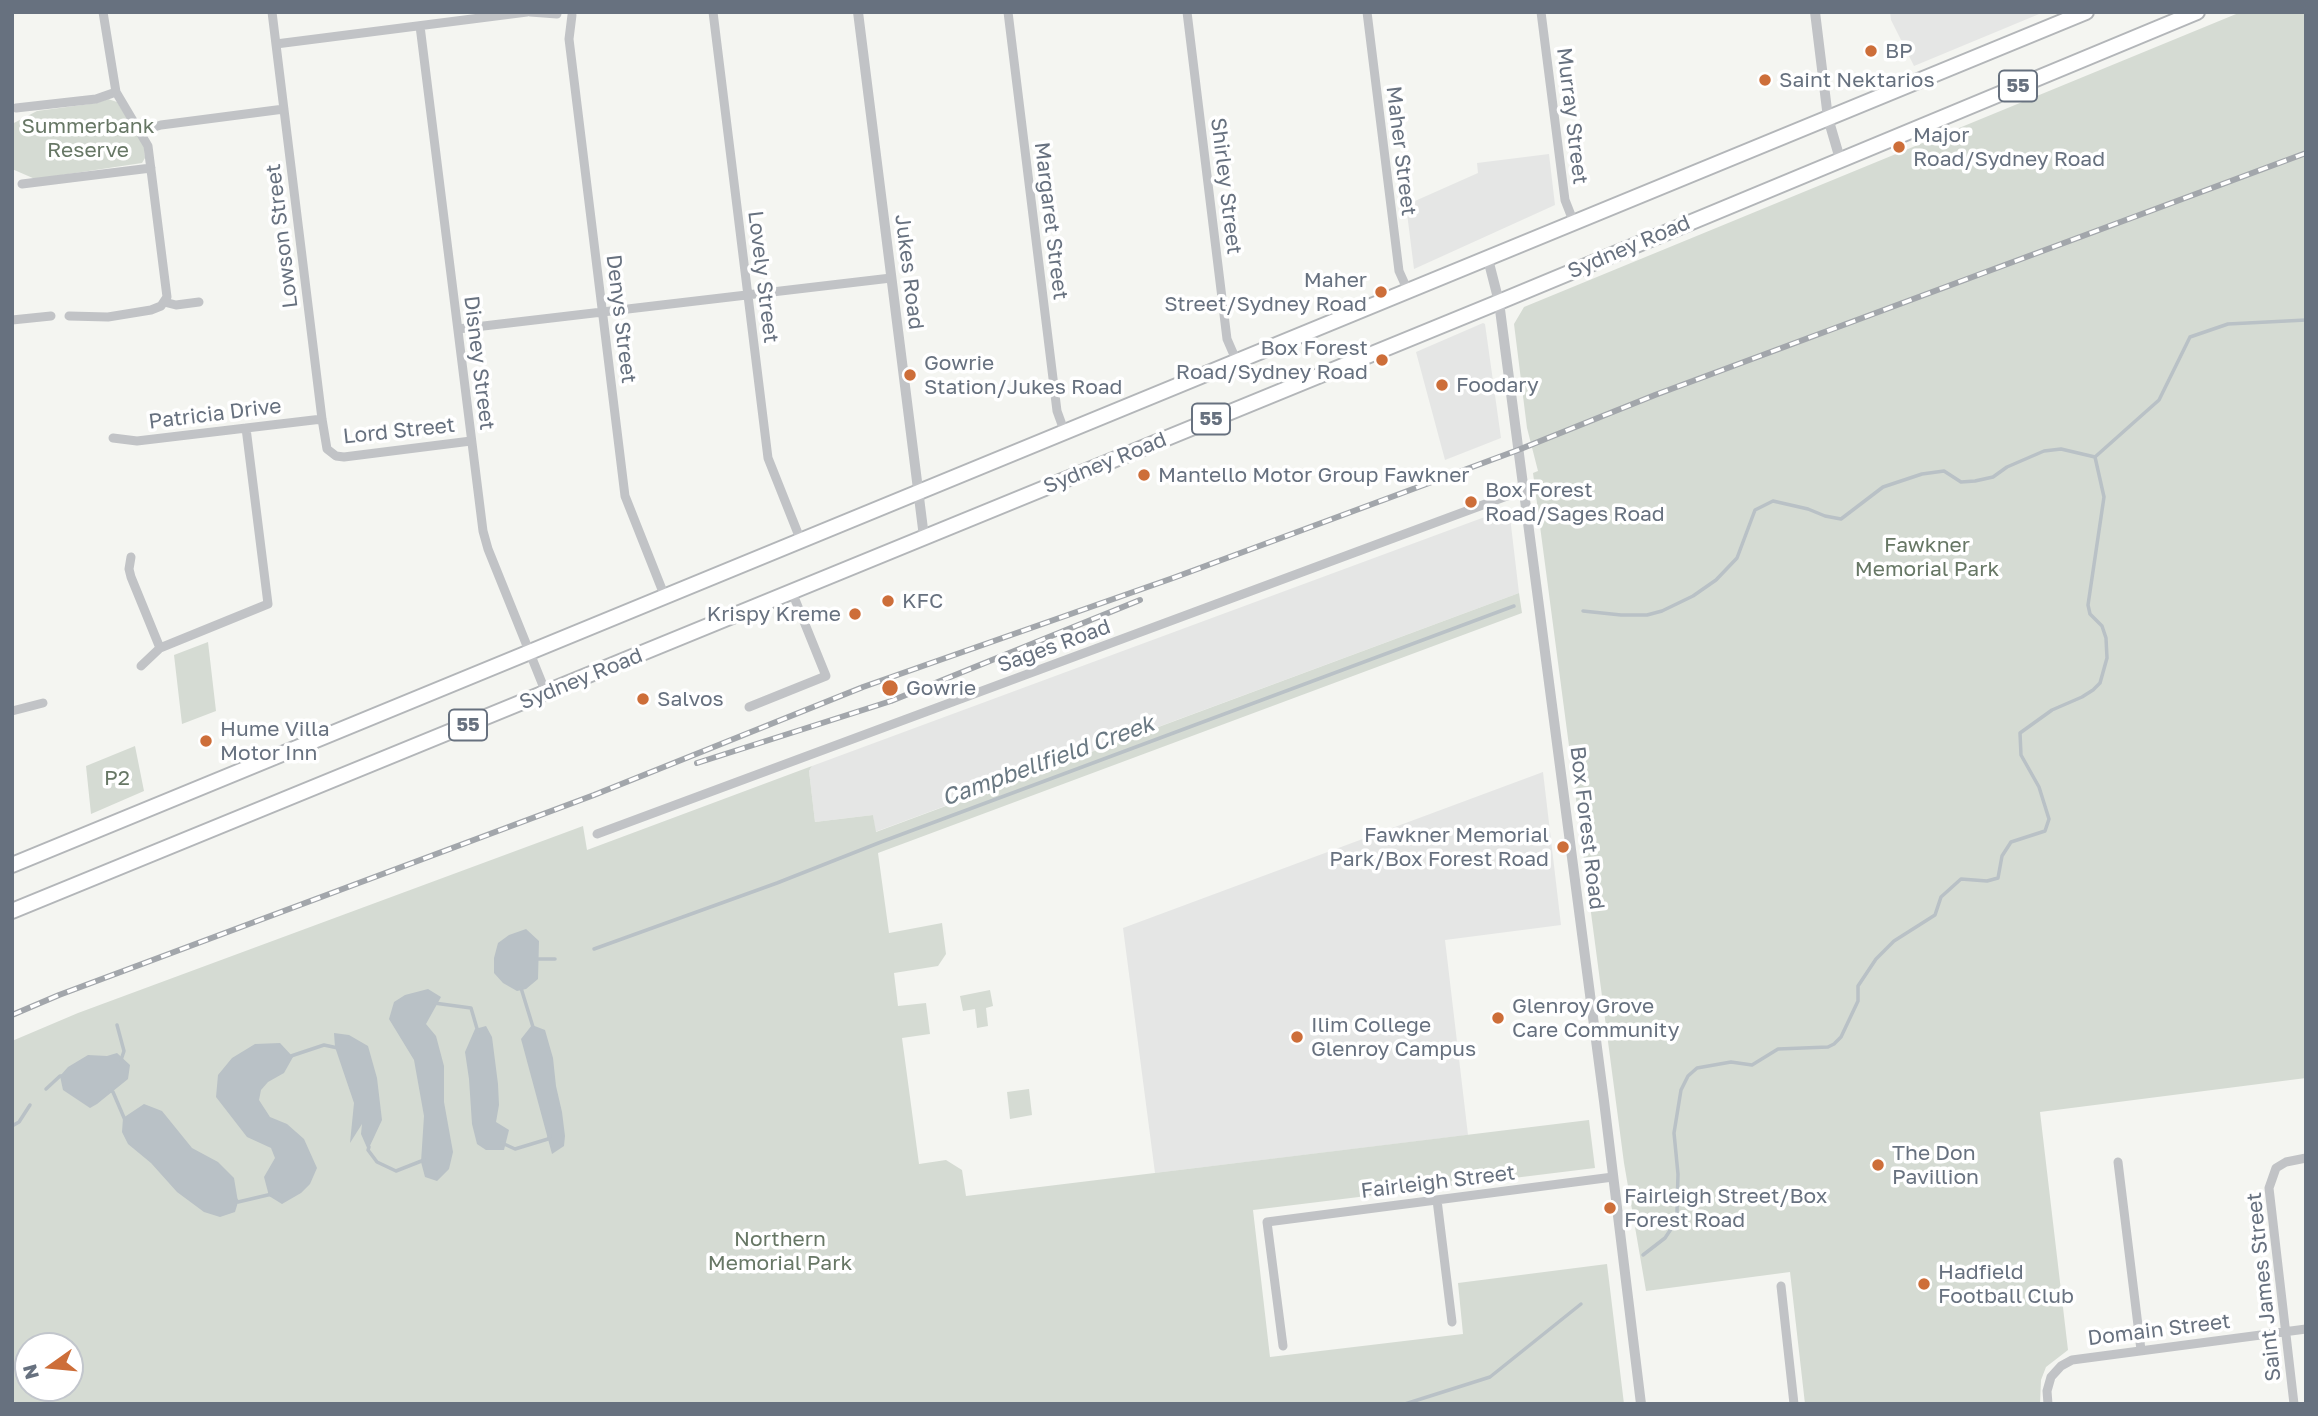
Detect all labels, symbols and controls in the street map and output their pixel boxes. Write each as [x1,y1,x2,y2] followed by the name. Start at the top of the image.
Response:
[1885,38,1913,64] place label: BP
[1863,43,1879,59] marker: BP
[1551,46,1593,186] street label: Murray Street
[1779,67,1935,93] place label: Saint Nektarios
[1999,71,2037,102] road number: 55
[1757,72,1773,88] marker: Saint Nektarios
[1381,85,1421,217] street label: Maher Street
[21,113,155,163] park label: Summerbank Reserve
[1205,116,1247,256] street label: Shirley Street
[1913,122,2105,172] place label: Major Road/Sydney Road
[1891,139,1907,155] marker: Major Road/Sydney Road
[1029,141,1073,301] street label: Margaret Street
[261,162,303,310] street label: Lowson Street
[742,209,784,345] street label: Lovely Street
[1564,210,1694,284] street label: Sydney Road
[889,213,929,331] street label: Jukes Road
[601,253,641,385] street label: Denys Street
[1164,267,1367,317] place label: Maher Street/Sydney Road
[1373,284,1389,300] marker: Maher Street/Sydney Road
[458,294,500,432] street label: Disney Street
[1176,335,1368,385] place label: Box Forest Road/Sydney Road
[924,350,1123,400] place label: Gowrie Station/Jukes Road
[1374,352,1390,368] marker: Box Forest Road/Sydney Road
[902,367,918,383] marker: Gowrie Station/Jukes Road
[1456,372,1539,398] place label: Foodary
[1434,377,1450,393] marker: Foodary
[147,393,283,435] street label: Patricia Drive
[1192,404,1230,434] road number: 55
[342,413,456,449] street label: Lord Street
[1040,427,1170,499] street label: Sydney Road
[1158,462,1470,488] place label: Mantello Motor Group Fawkner
[1136,467,1152,483] marker: Mantello Motor Group Fawkner
[1485,477,1665,527] place label: Box Forest Road/Sages Road
[1463,494,1479,510] marker: Box Forest Road/Sages Road
[1855,532,1999,582] park label: Fawkner Memorial Park
[902,588,943,614] place label: KFC
[880,593,896,609] marker: KFC
[707,601,841,627] place label: Krispy Kreme
[847,606,863,622] marker: Krispy Kreme
[994,614,1114,678] street label: Sages Road
[516,643,646,715] street label: Sydney Road
[906,675,976,701] place label: Gowrie
[880,678,900,698] marker: Gowrie
[657,686,724,712] place label: Salvos
[635,691,651,707] marker: Salvos
[449,710,487,740] road number: 55
[938,710,1158,812] water label: Campbellfield Creek
[220,716,330,766] place label: Hume Villa Motor Inn
[198,733,214,749] marker: Hume Villa Motor Inn
[1564,745,1610,911] street label: Box Forest Road
[104,765,130,791] park label: P2
[1329,822,1549,872] place label: Fawkner Memorial Park/Box Forest Road
[1555,839,1571,855] marker: Fawkner Memorial Park/Box Forest Road
[1512,993,1679,1043] place label: Glenroy Grove Care Community
[1490,1010,1506,1026] marker: Glenroy Grove Care Community
[1311,1012,1476,1062] place label: Ilim College Glenroy Campus
[1289,1029,1305,1045] marker: Ilim College Glenroy Campus
[1892,1140,1979,1190] place label: The Don Pavillion
[1870,1157,1886,1173] marker: The Don Pavillion
[1359,1160,1517,1204] street label: Fairleigh Street
[1624,1183,1827,1233] place label: Fairleigh Street/Box Forest Road
[2242,1191,2286,1383] street label: Saint James Street
[1602,1200,1618,1216] marker: Fairleigh Street/Box Forest Road
[708,1226,852,1276] park label: Northern Memorial Park
[1938,1259,2074,1309] place label: Hadfield Football Club
[1916,1276,1932,1292] marker: Hadfield Football Club
[2086,1309,2232,1351] street label: Domain Street
[14,1332,84,1402] north arrow
[17,1362,43,1382] text: N

